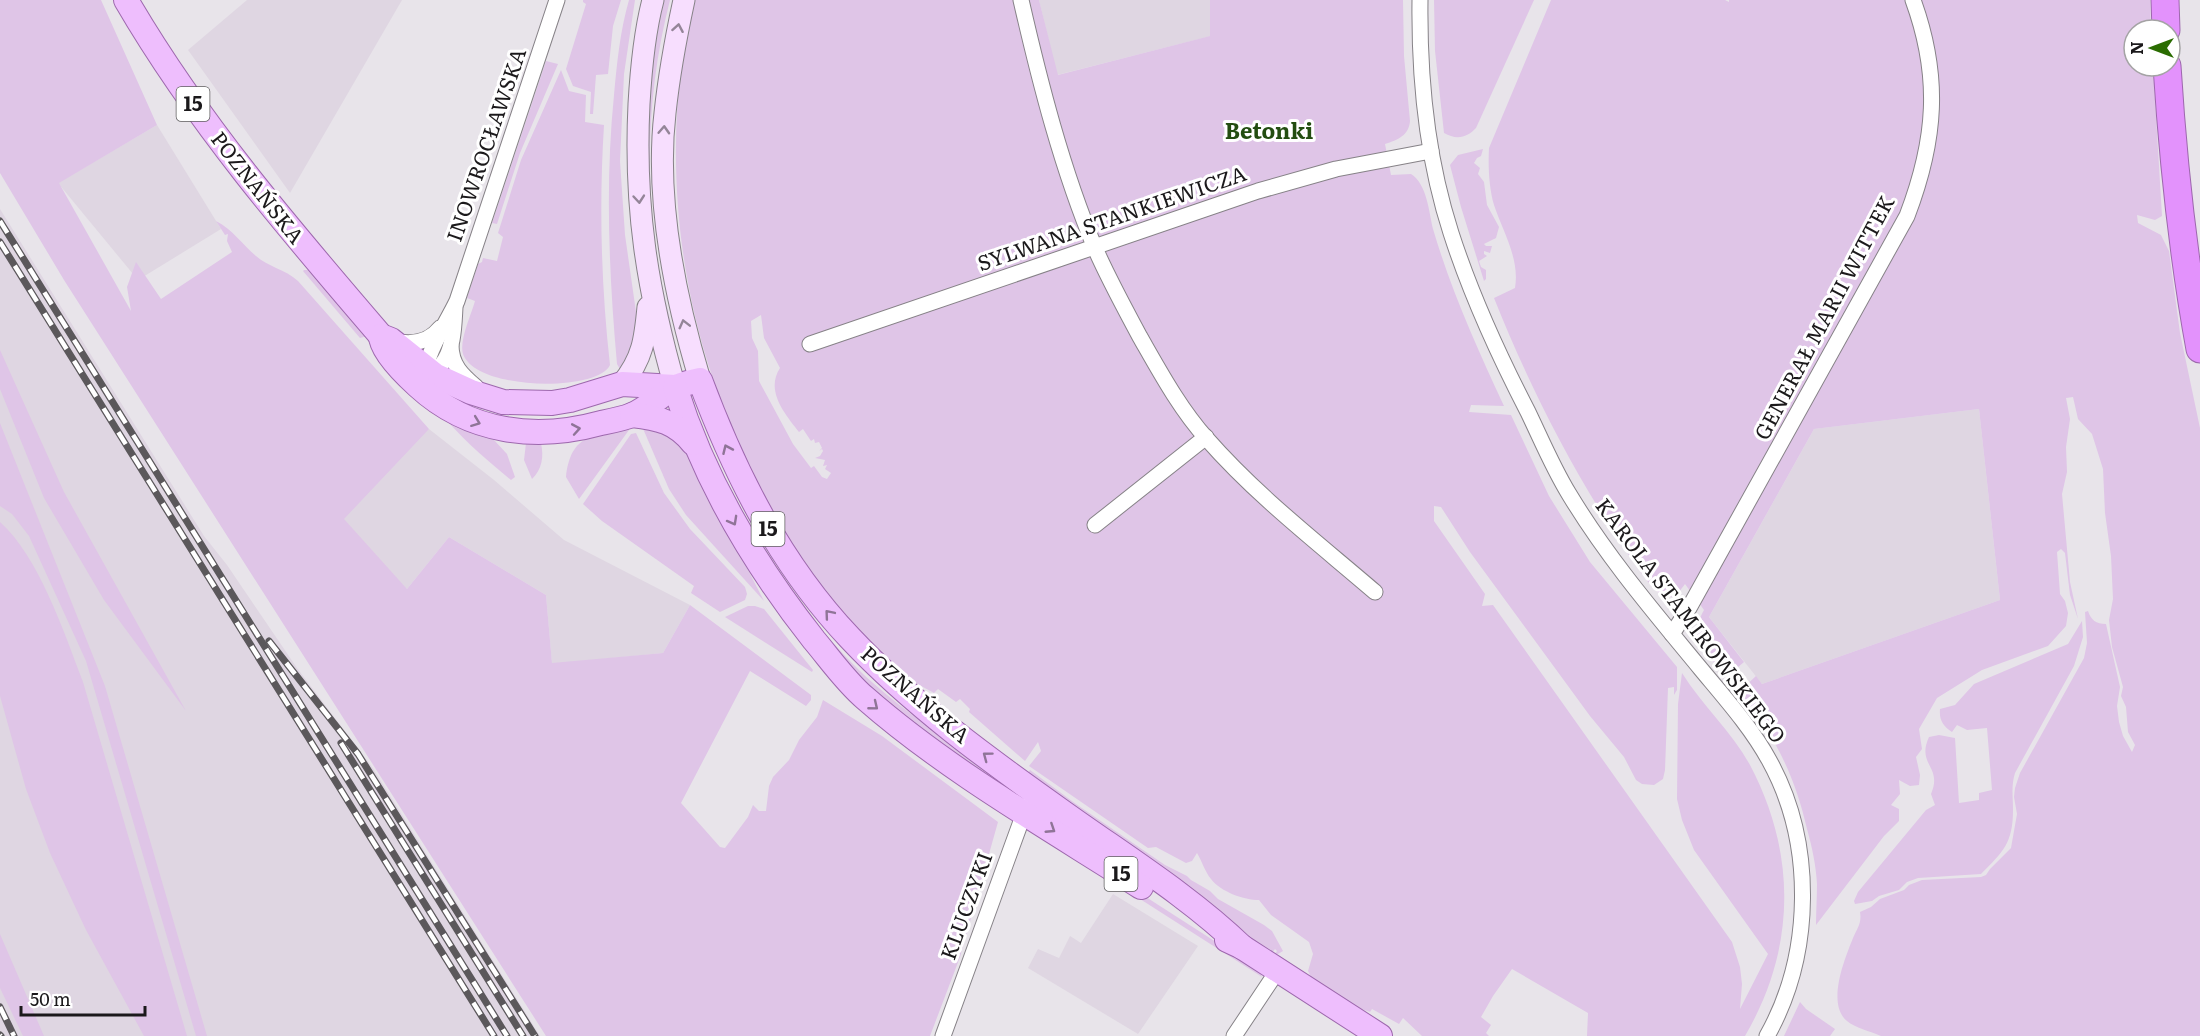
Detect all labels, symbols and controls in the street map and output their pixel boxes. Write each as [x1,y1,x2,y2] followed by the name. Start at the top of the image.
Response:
[2122,18,2182,78] north arrow
[671,24,684,34] one-way arrow
[2124,41,2148,55] text: N
[437,43,532,245] street label: INOWROCŁAWSKA
[176,87,210,121] road number: 15
[1225,113,1313,146] district label: Betonki
[205,124,313,250] street label: POZNAŃSKA
[657,126,670,135] one-way arrow
[973,156,1250,277] street label: SYLWANA STANKIEWICZA
[1745,189,1901,445] street label: GENERAŁ MARII WITTEK
[632,195,645,204] one-way arrow
[679,319,692,329] one-way arrow
[470,414,481,427] one-way arrow
[570,423,580,436] one-way arrow
[723,444,735,455] one-way arrow
[1589,490,1795,749] street label: KAROLA STAMIROWSKIEGO
[752,512,784,546] road number: 15
[726,515,737,525] one-way arrow
[825,610,836,621] one-way arrow
[855,637,978,750] street label: POZNAŃSKA
[868,699,879,710] one-way arrow
[983,753,994,764] one-way arrow
[1044,822,1055,833] one-way arrow
[931,847,999,963] street label: KLUCZYKI
[1104,857,1138,891] road number: 15
[21,979,146,1017] scale bar
[30,985,71,1012] text: 50 m

